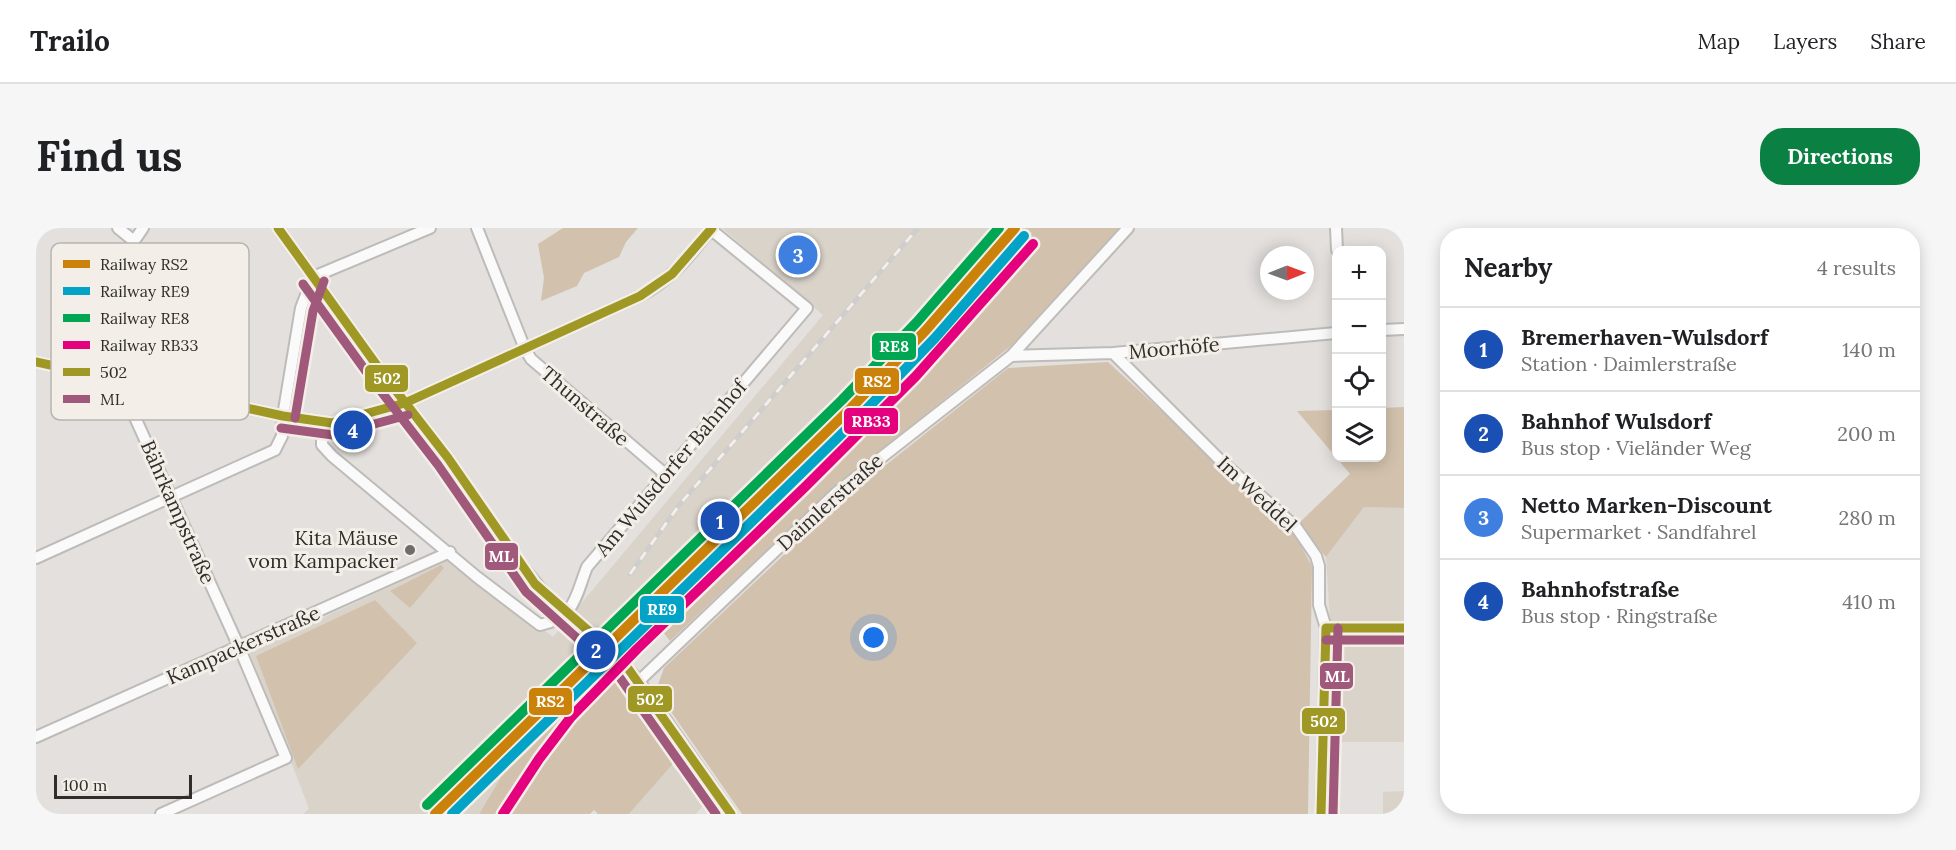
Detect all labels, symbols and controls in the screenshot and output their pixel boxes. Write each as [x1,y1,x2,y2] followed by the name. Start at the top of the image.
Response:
[30,23,110,59] text: Trailo
[1697,28,1740,55] text: Map
[1773,28,1837,55] text: Layers
[1870,28,1926,55] text: Share
[1760,128,1920,185] button: Directions
[36,129,182,183] text: Find us
[778,232,818,278] pin: 3
[51,243,249,420] legend
[1260,246,1314,300] north arrow
[1332,246,1386,462] map controls
[1332,246,1386,300] button: +
[1464,251,1552,284] text: Nearby
[100,254,188,274] text: Railway RS2
[1817,255,1896,280] text: 4 results
[100,281,190,301] text: Railway RE9
[1332,300,1386,354] button: −
[100,308,189,328] text: Railway RE8
[1521,323,1768,351] text: Bremerhaven-Wulsdorf
[1127,331,1221,364] street label: Moorhöfe
[871,332,917,361] line badge: RE8
[100,335,198,355] text: Railway RB33
[879,336,909,356] text: RE8
[1479,337,1488,362] text: 1
[1842,337,1896,362] text: 140 m
[1521,351,1737,376] text: Station · Daimlerstraße
[1332,354,1386,408] button: locate
[536,360,635,451] street label: Thunstraße
[100,362,127,382] text: 502
[364,364,409,393] line badge: 502
[854,367,900,395] line badge: RS2
[373,368,401,388] text: 502
[862,371,892,391] text: RS2
[589,373,752,562] street label: Am Wulsdorfer Bahnhof
[100,389,124,409] text: ML
[843,407,899,435] line badge: RB33
[1521,407,1711,435] text: Bahnhof Wulsdorf
[334,408,372,452] pin: 4
[1332,408,1386,462] button: layers
[851,411,891,431] text: RB33
[1478,421,1489,446] text: 2
[1837,421,1896,446] text: 200 m
[1521,435,1751,460] text: Bus stop · Vieländer Weg
[136,436,221,588] street label: Bährkampstraße
[772,447,888,556] street label: Daimlerstraße
[1212,450,1302,537] street label: Im Weddel
[1521,491,1772,519] text: Netto Marken-Discount
[700,498,740,544] pin: 1
[1478,505,1489,530] text: 3
[1838,505,1896,530] text: 280 m
[1521,519,1757,544] text: Supermarket · Sandfahrel
[248,525,398,573] place label: Kita Mäuse vom Kampacker
[484,542,519,571] line badge: ML
[403,543,417,557] marker: Kita Mäuse vom Kampacker
[488,546,514,566] text: ML
[1521,575,1679,603] text: Bahnhofstraße
[1478,589,1489,614] text: 4
[1842,589,1896,614] text: 410 m
[639,595,685,624] line badge: RE9
[162,599,323,690] street label: Kampackerstraße
[647,599,677,619] text: RE9
[1521,603,1718,628] text: Bus stop · Ringstraße
[859,623,888,652] your location
[576,628,616,672] pin: 2
[1319,662,1354,690] line badge: ML
[1324,666,1350,686] text: ML
[627,685,673,713] line badge: 502
[528,687,573,716] line badge: RS2
[636,689,664,709] text: 502
[535,691,565,711] text: RS2
[1301,707,1346,735] line badge: 502
[1310,711,1338,731] text: 502
[54,772,192,800] scale bar
[63,775,107,795] text: 100 m

